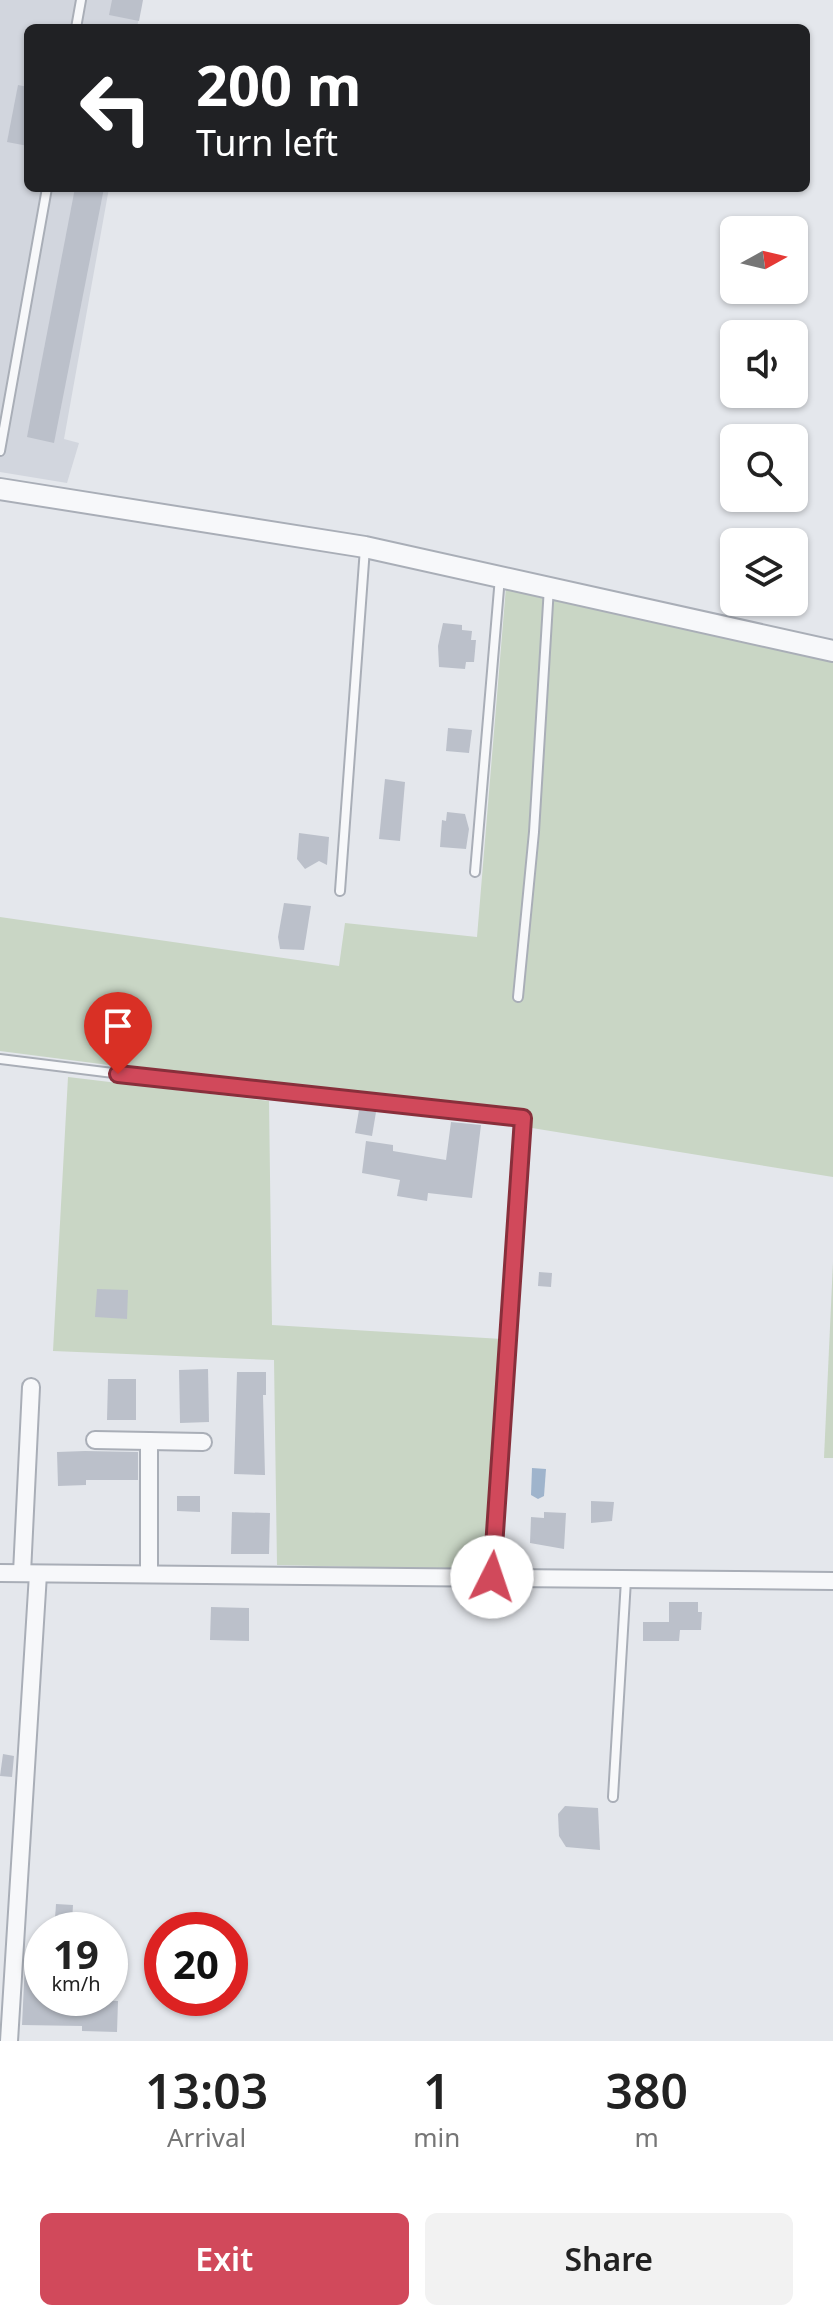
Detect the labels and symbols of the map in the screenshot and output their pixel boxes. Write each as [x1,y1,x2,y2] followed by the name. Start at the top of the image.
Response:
[720,216,808,304] north arrow
[84,992,152,1074] pin
[450,1535,534,1619] position arrow
[144,1912,248,2016] speed limit sign: 20

